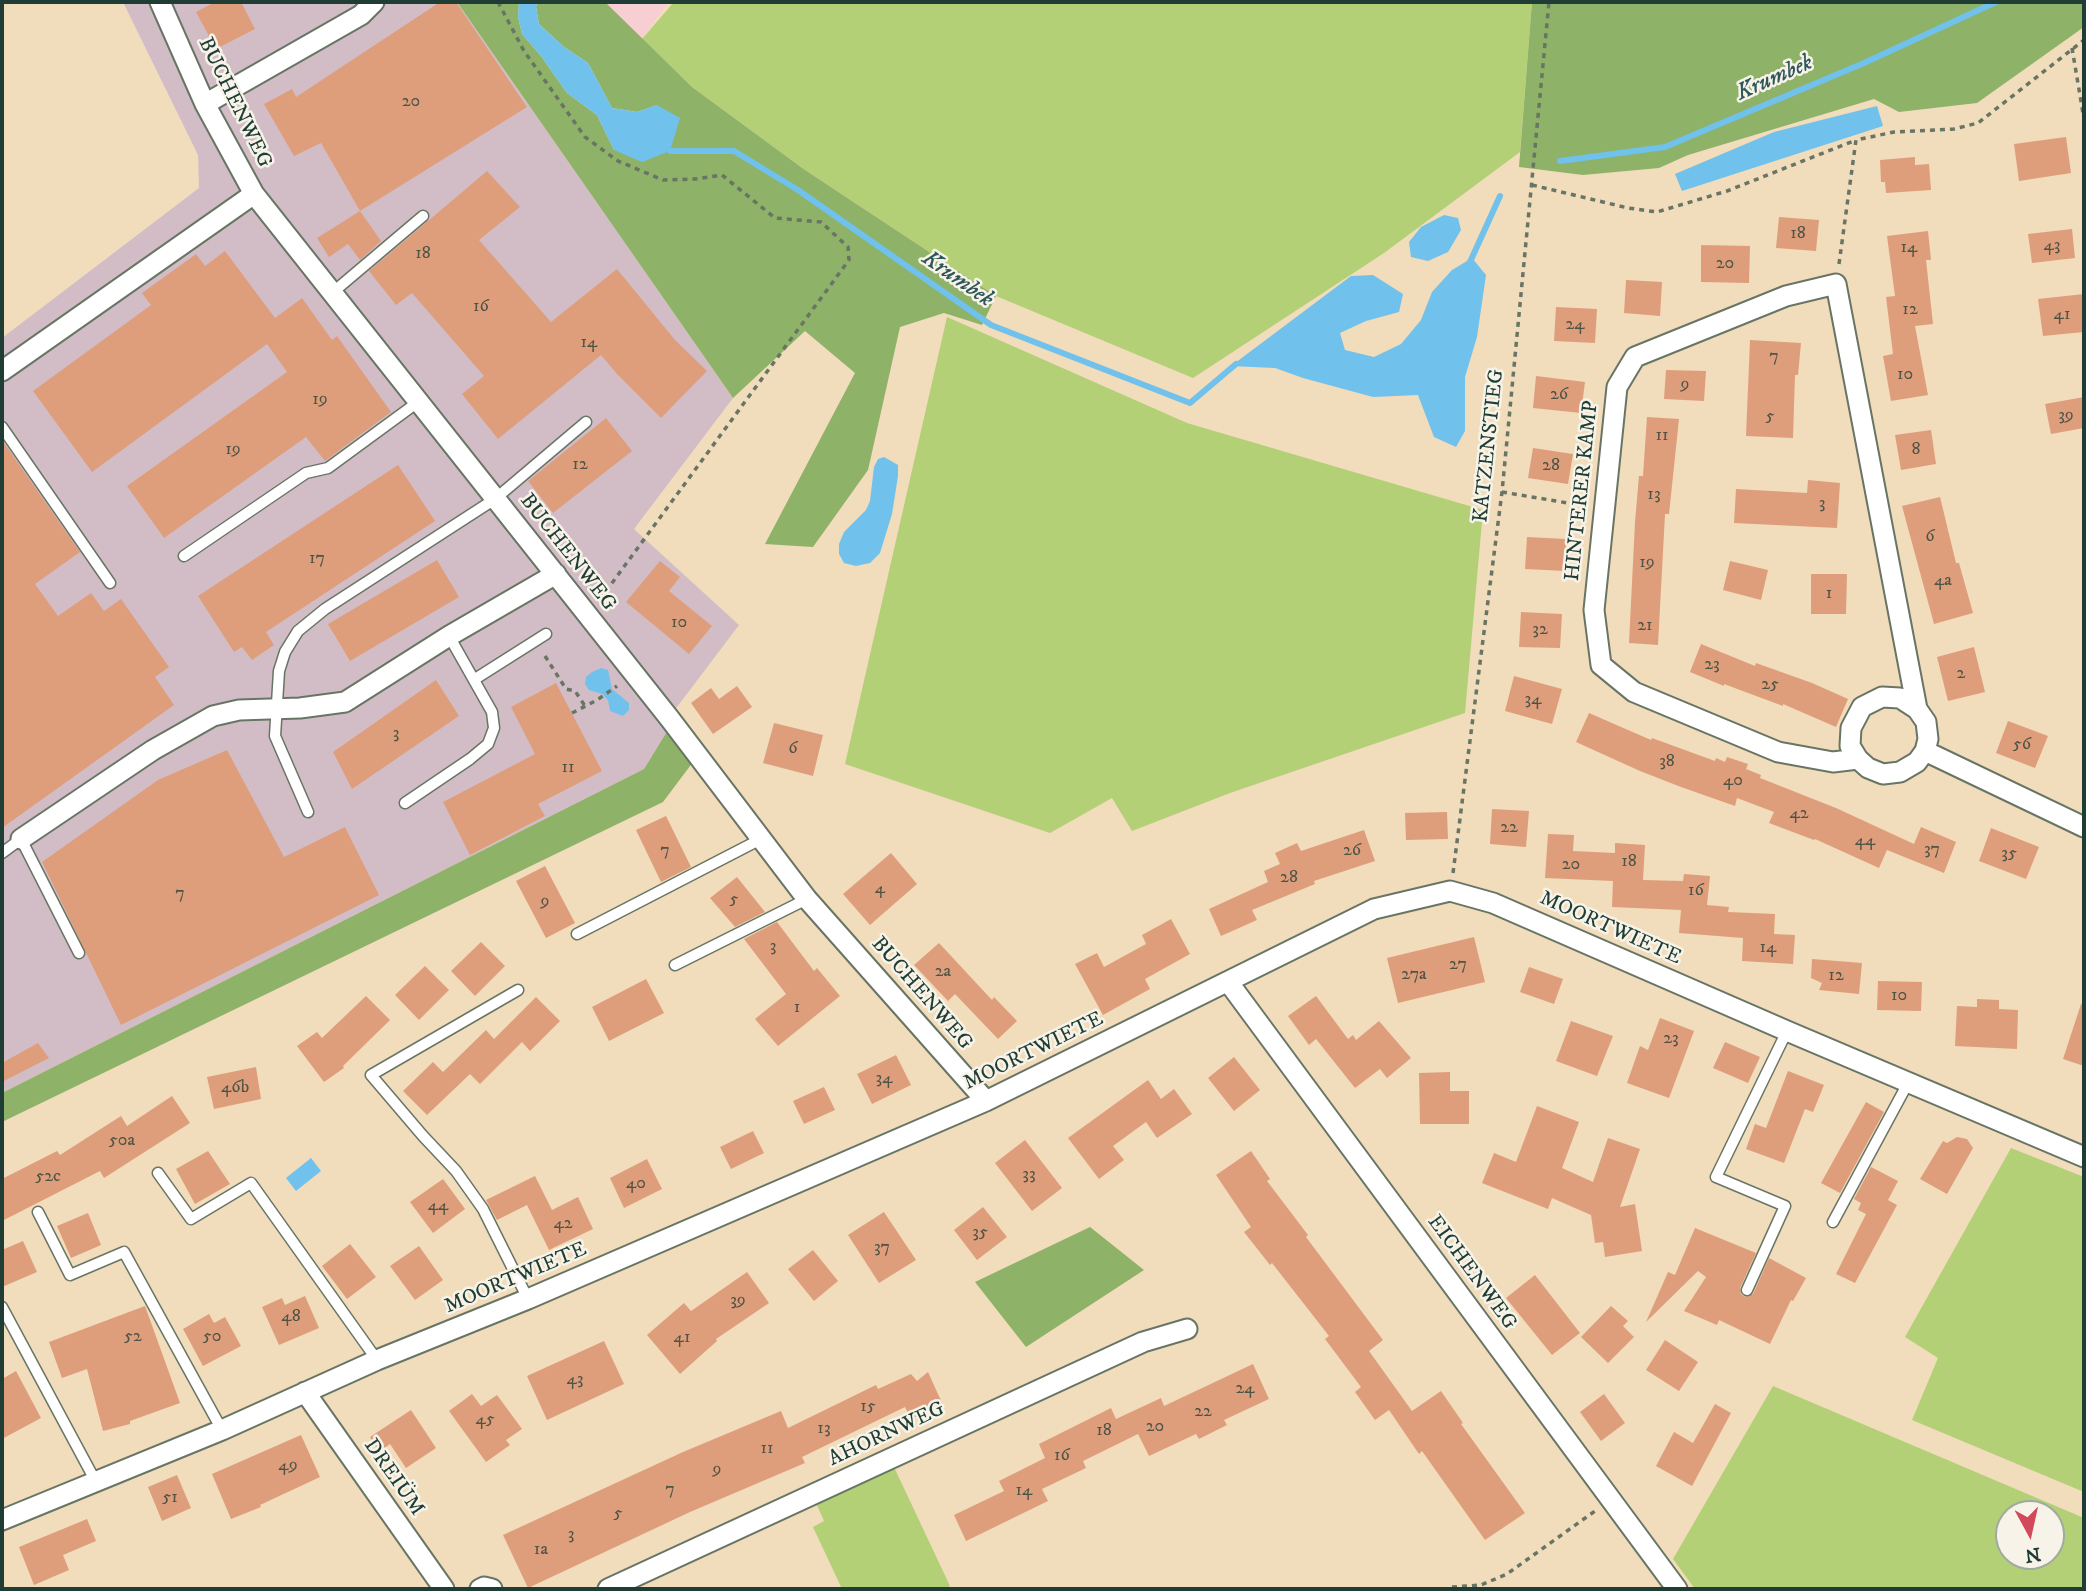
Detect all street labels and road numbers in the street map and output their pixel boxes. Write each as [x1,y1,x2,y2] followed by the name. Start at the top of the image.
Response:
[192,34,276,172] street label: BUCHENWEG
[1469,368,1511,524] street label: KATZENSTIEG
[1561,400,1605,582] street label: HINTERER KAMP
[513,489,621,617] street label: BUCHENWEG
[1535,887,1685,971] street label: MOORTWIETE
[865,932,977,1056] street label: BUCHENWEG
[960,1007,1108,1097] street label: MOORTWIETE
[1421,1211,1521,1335] street label: EICHENWEG
[441,1238,591,1320] street label: MOORTWIETE
[825,1397,949,1473] street label: AHORNWEG
[357,1435,429,1521] street label: DREIÜM

